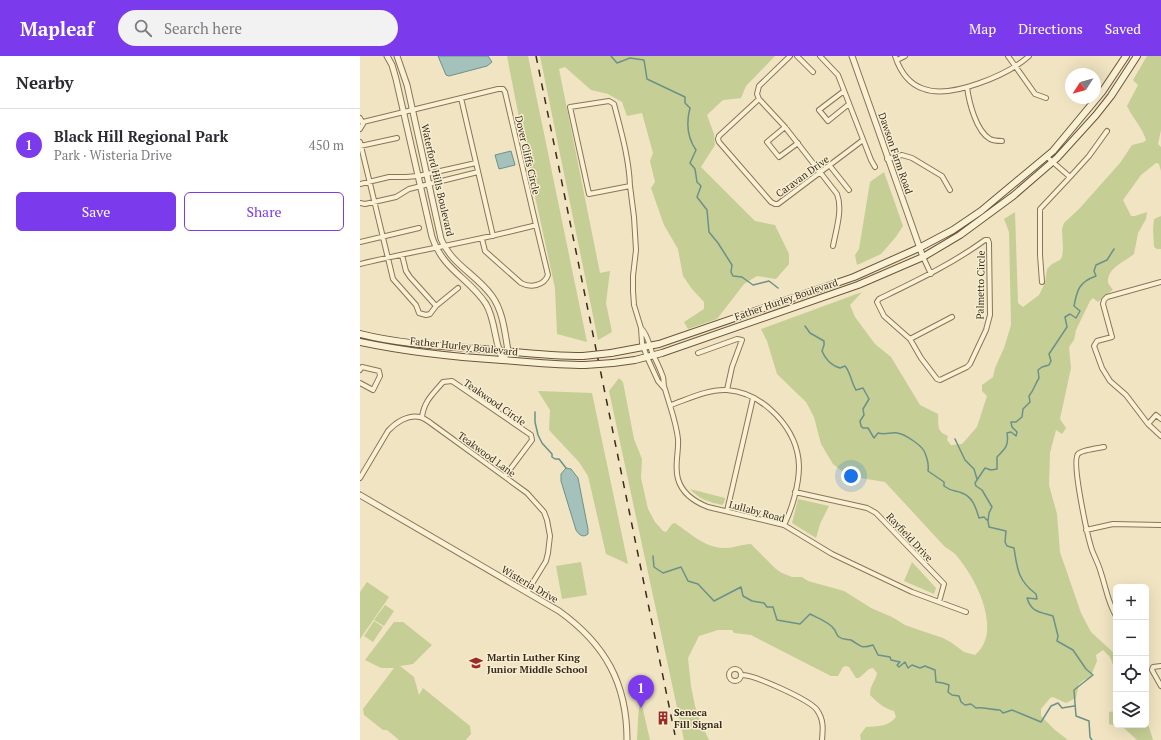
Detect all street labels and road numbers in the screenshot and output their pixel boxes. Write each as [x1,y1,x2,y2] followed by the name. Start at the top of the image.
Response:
[875,111,916,196] street label: Dawson Farm Road
[512,114,543,196] street label: Dover Cliffs Circle
[418,123,457,238] street label: Waterford Hills Boulevard
[773,153,831,200] street label: Caravan Drive
[973,250,988,320] street label: Palmetto Circle
[733,276,840,323] street label: Father Hurley Boulevard
[409,334,519,359] street label: Father Hurley Boulevard
[461,376,528,429] street label: Teakwood Circle
[455,429,518,480] street label: Teakwood Lane
[727,498,787,525] street label: Lullaby Road
[884,510,936,565] street label: Rayfield Drive
[499,563,561,606] street label: Wisteria Drive

